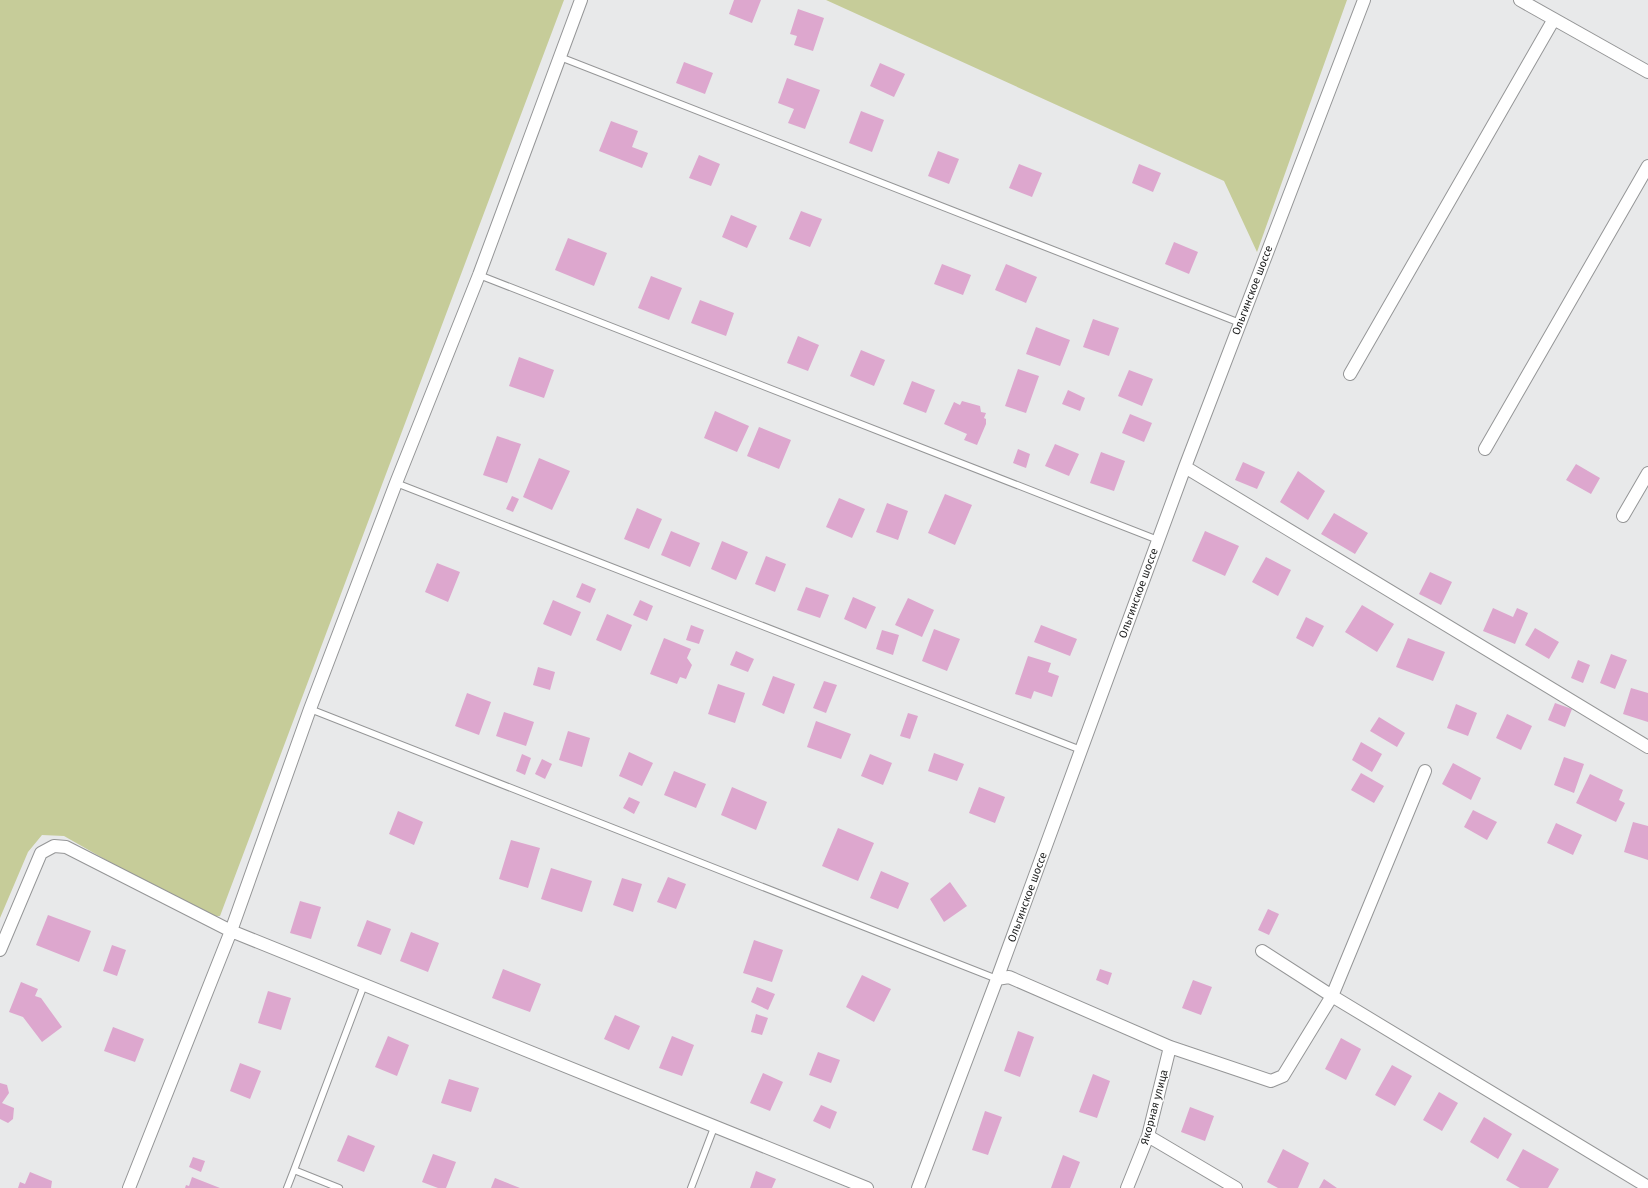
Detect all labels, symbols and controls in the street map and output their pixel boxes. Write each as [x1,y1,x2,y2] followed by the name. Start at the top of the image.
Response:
[1229,244,1276,337] street label: Ольгинское шоссе
[1116,546,1161,640] street label: Ольгинское шоссе
[1005,850,1050,944] street label: Ольгинское шоссе
[1138,1068,1171,1146] street label: Якорная улица

